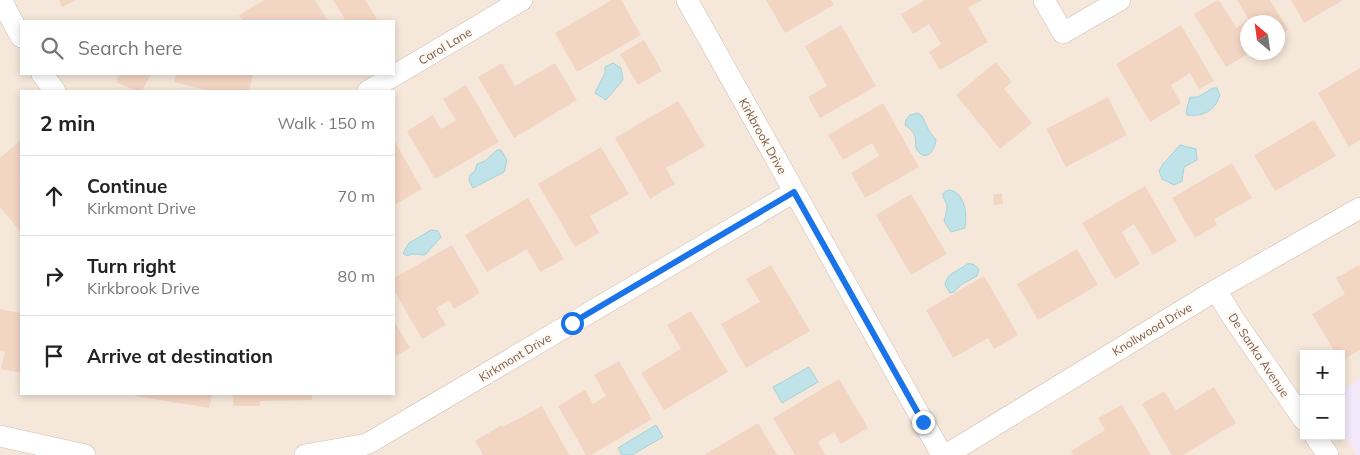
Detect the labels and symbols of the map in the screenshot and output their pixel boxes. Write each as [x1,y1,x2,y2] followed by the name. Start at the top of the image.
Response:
[1240,15,1285,60] north arrow
[416,24,474,68] street label: Carol Lane
[736,95,790,177] street label: Kirkbrook Drive
[1109,299,1195,359] street label: Knollwood Drive
[1225,310,1293,400] street label: De Sanka Avenue
[561,312,584,335] route start
[476,330,554,384] street label: Kirkmont Drive
[912,411,935,434] route end

